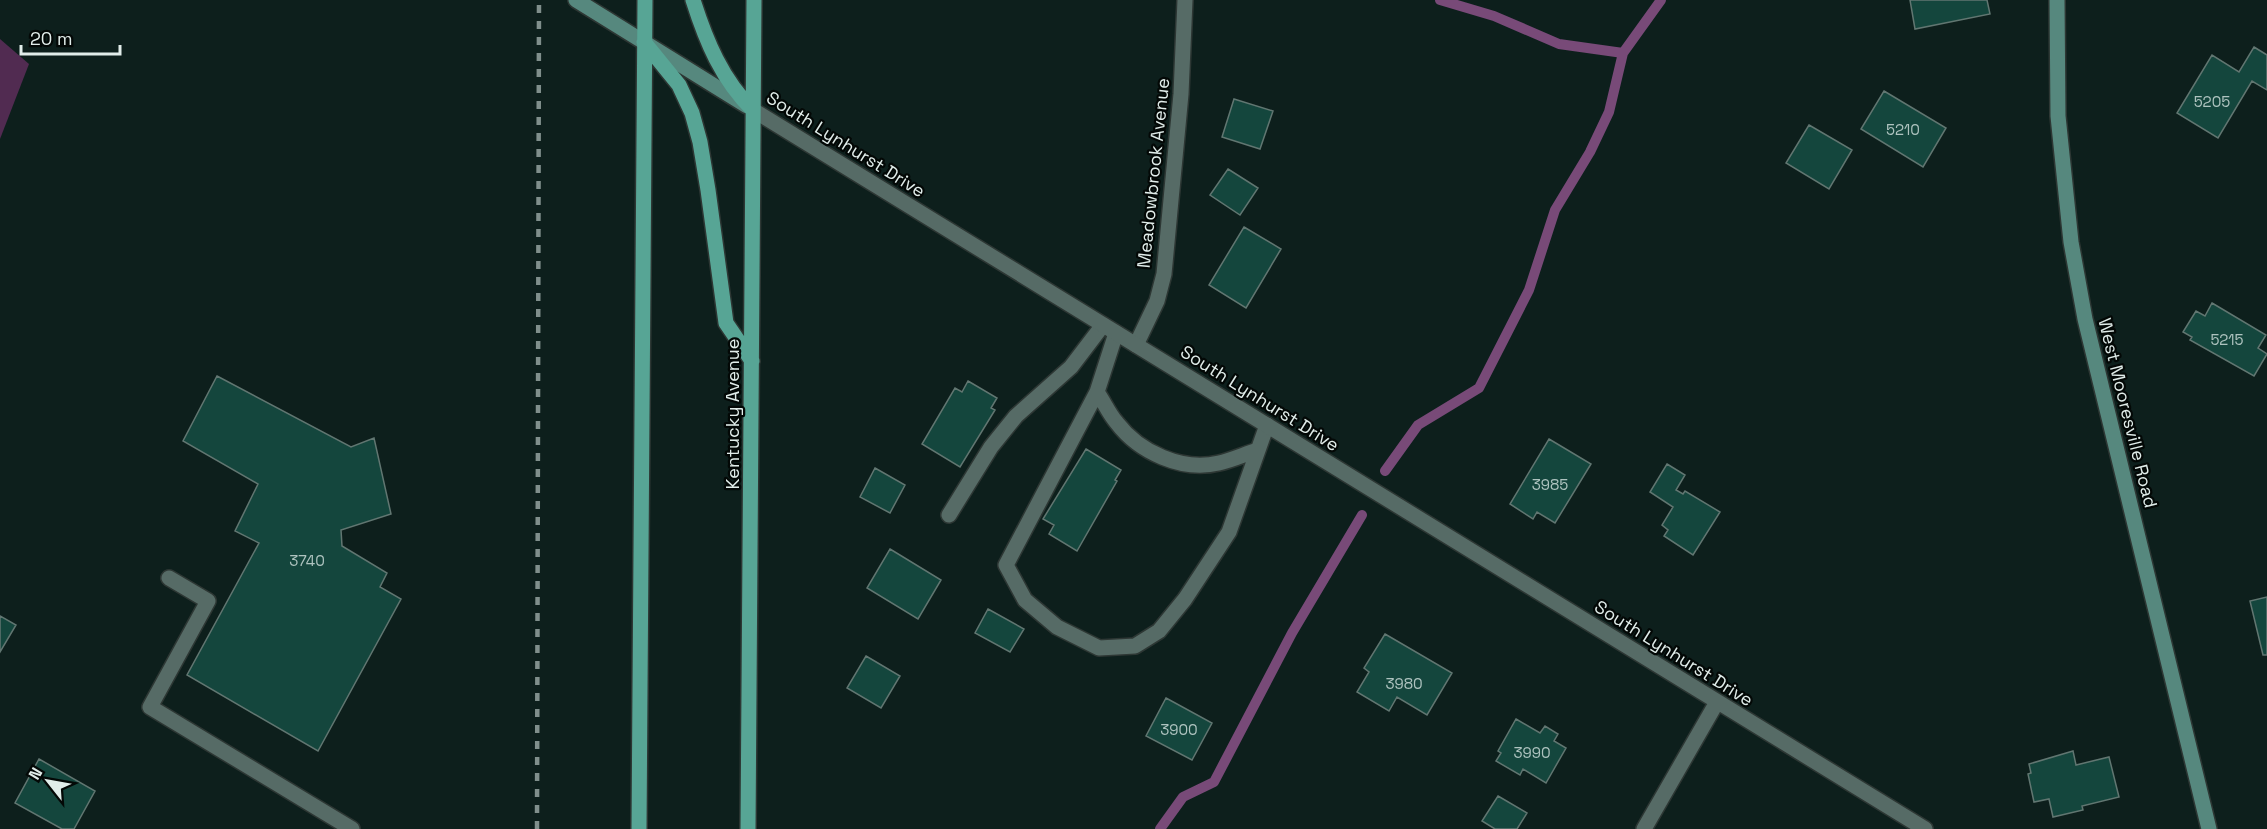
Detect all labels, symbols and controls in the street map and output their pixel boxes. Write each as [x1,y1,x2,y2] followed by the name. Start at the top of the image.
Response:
[21,18,120,56] scale bar
[30,27,73,50] text: 20 m
[1132,77,1174,269] street label: Meadowbrook Avenue
[762,86,930,202] street label: South Lynhurst Drive
[2194,92,2230,111] house number: 5205
[1886,120,1920,139] house number: 5210
[2093,316,2163,510] street label: West Mooresville Road
[2210,330,2244,349] house number: 5215
[721,339,744,489] street label: Kentucky Avenue
[1176,340,1344,456] street label: South Lynhurst Drive
[1532,475,1568,494] house number: 3985
[289,551,325,570] house number: 3740
[1590,595,1758,711] street label: South Lynhurst Drive
[1385,674,1423,693] house number: 3980
[1160,720,1198,739] house number: 3900
[1513,743,1551,762] house number: 3990
[18,751,78,811] north arrow
[24,764,47,784] text: N

